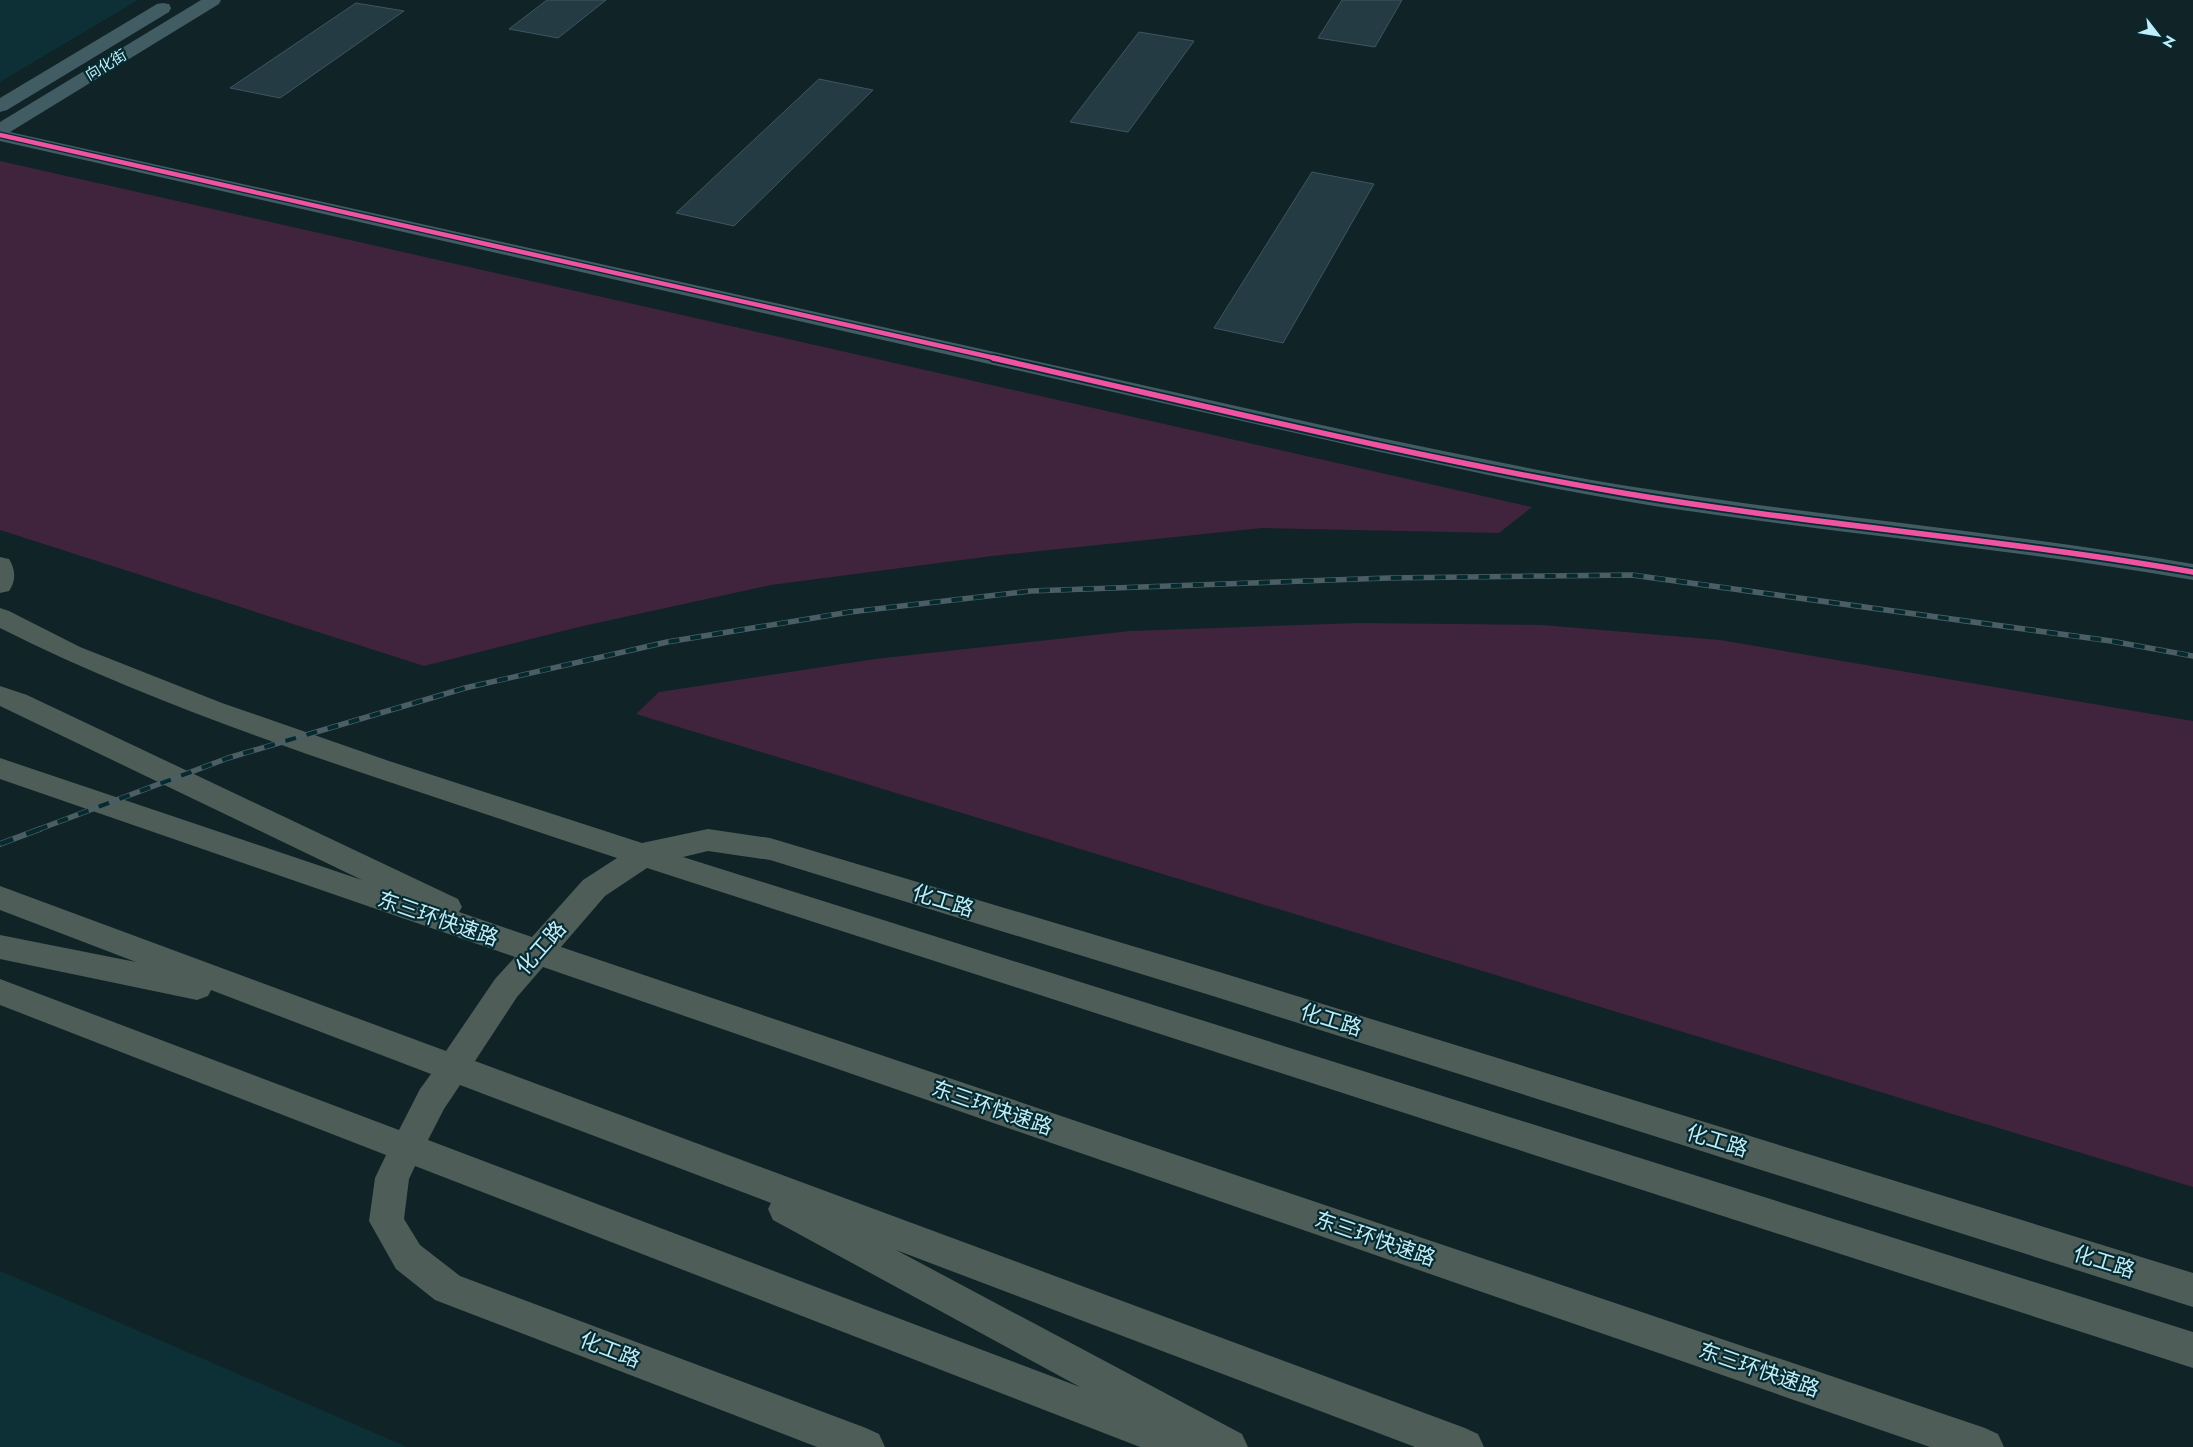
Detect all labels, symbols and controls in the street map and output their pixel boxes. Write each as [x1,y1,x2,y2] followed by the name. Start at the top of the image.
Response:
[2133,10,2183,60] north arrow
[2158,32,2181,52] text: N
[81,44,131,86] street label: 向化街
[908,877,978,925] street label: 化工路
[374,884,502,954] street label: 东三环快速路
[509,914,573,982] street label: 化工路
[1296,996,1366,1044] street label: 化工路
[928,1073,1056,1143] street label: 东三环快速路
[1682,1117,1752,1165] street label: 化工路
[1311,1204,1439,1274] street label: 东三环快速路
[2069,1238,2139,1286] street label: 化工路
[575,1325,645,1375] street label: 化工路
[1695,1335,1823,1405] street label: 东三环快速路

